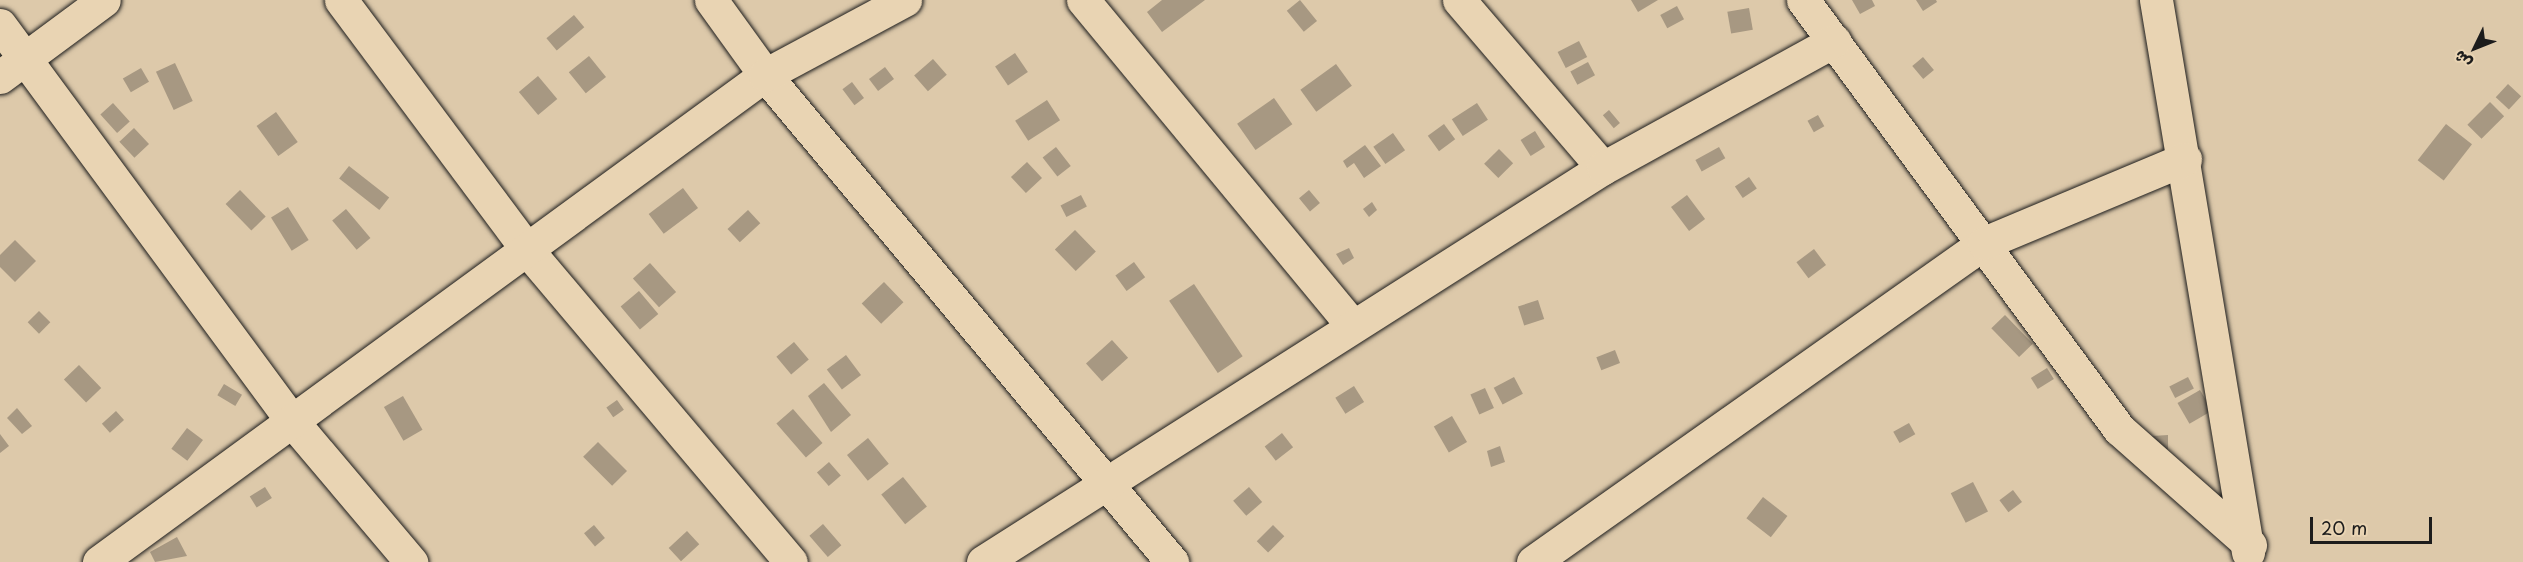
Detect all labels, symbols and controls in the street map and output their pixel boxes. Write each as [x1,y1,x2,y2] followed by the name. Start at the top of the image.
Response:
[2445,18,2505,78] north arrow
[2447,46,2477,75] text: ش
[2313,505,2434,543] scale bar
[2321,514,2367,541] text: 20 m

